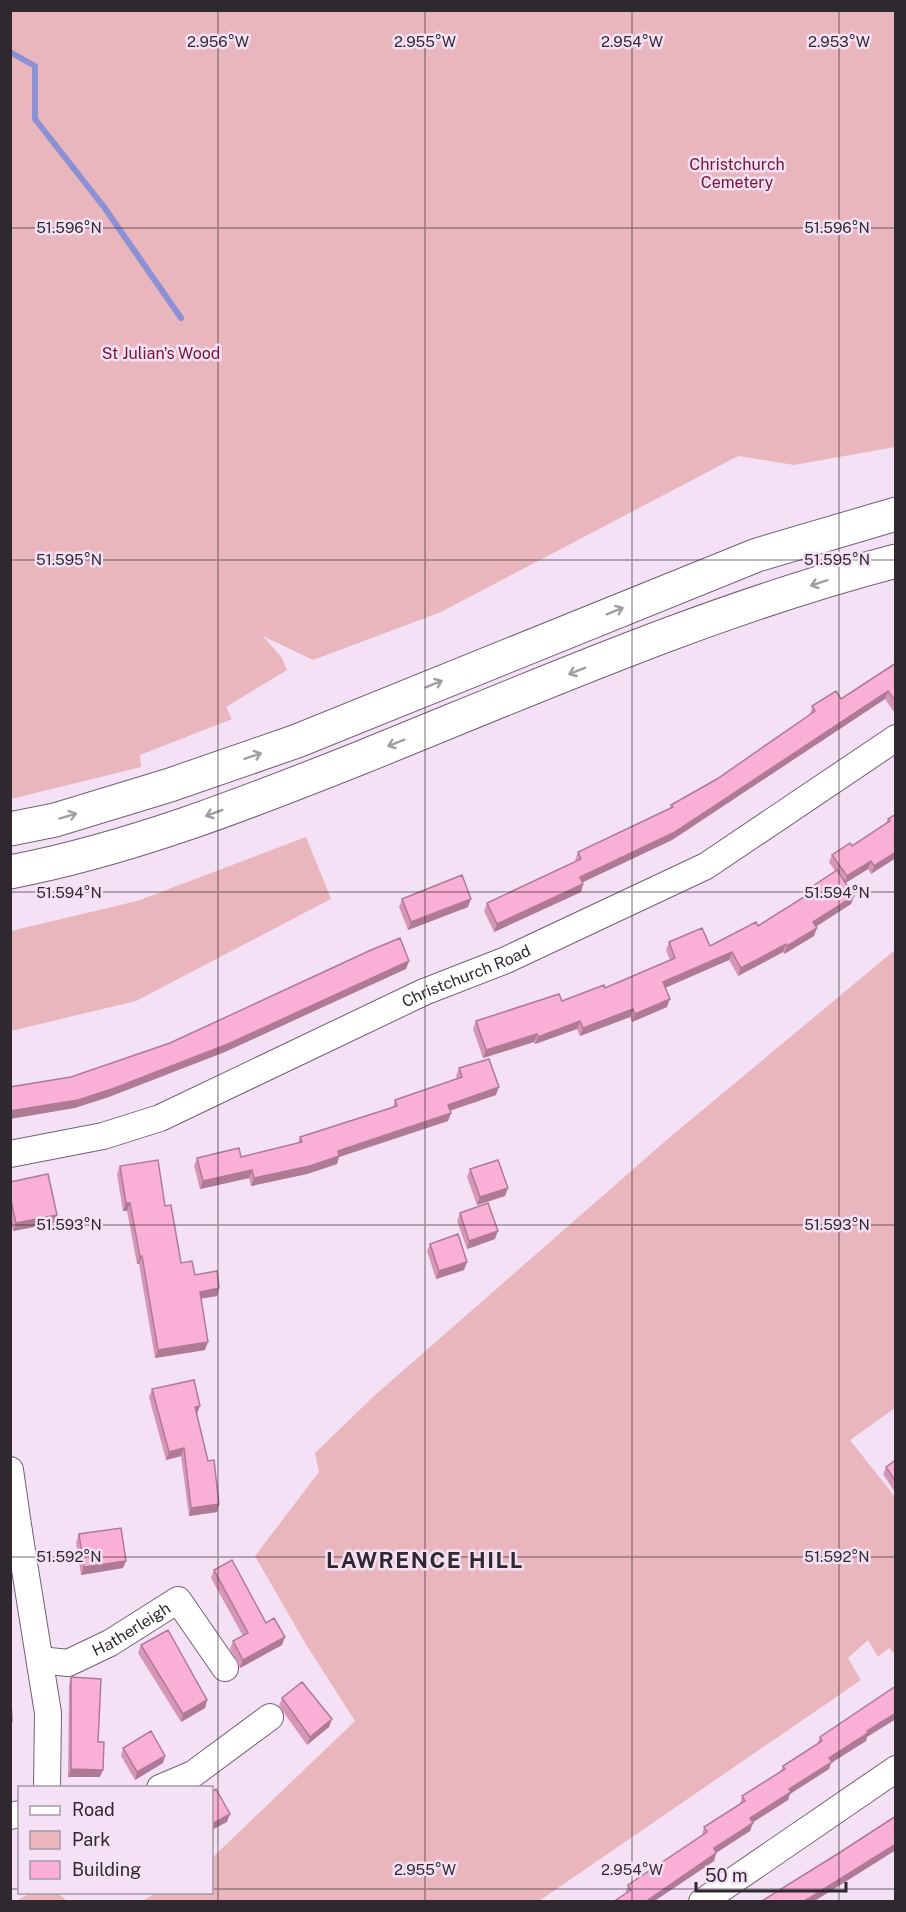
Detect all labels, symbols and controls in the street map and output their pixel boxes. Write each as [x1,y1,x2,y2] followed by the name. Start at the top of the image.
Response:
[187,33,249,50] text: 2.956°W
[394,33,456,50] text: 2.955°W
[601,33,663,50] text: 2.954°W
[808,33,870,50] text: 2.953°W
[689,155,785,192] park label: Christchurch Cemetery
[36,219,102,236] text: 51.596°N
[804,219,870,236] text: 51.596°N
[102,344,220,363] park label: St Julian's Wood
[36,551,102,568] text: 51.595°N
[804,551,870,568] text: 51.595°N
[810,579,829,590] one-way arrow
[605,605,624,616] one-way arrow
[568,666,587,677] one-way arrow
[425,678,443,689] one-way arrow
[387,738,405,749] one-way arrow
[243,750,262,761] one-way arrow
[205,809,224,820] one-way arrow
[58,810,77,821] one-way arrow
[36,884,102,901] text: 51.594°N
[804,884,870,901] text: 51.594°N
[399,941,533,1011] street label: Christchurch Road
[36,1216,102,1233] text: 51.593°N
[804,1216,870,1233] text: 51.593°N
[326,1547,524,1573] district label: LAWRENCE HILL
[36,1548,102,1565] text: 51.592°N
[804,1548,870,1565] text: 51.592°N
[89,1598,174,1660] street label: Hatherleigh
[18,1786,213,1894] legend
[72,1799,115,1820] text: Road
[72,1829,110,1850] text: Park
[696,1855,846,1893] scale bar
[72,1859,141,1880] text: Building
[394,1861,456,1878] text: 2.955°W
[601,1861,663,1878] text: 2.954°W
[705,1865,748,1886] text: 50 m

